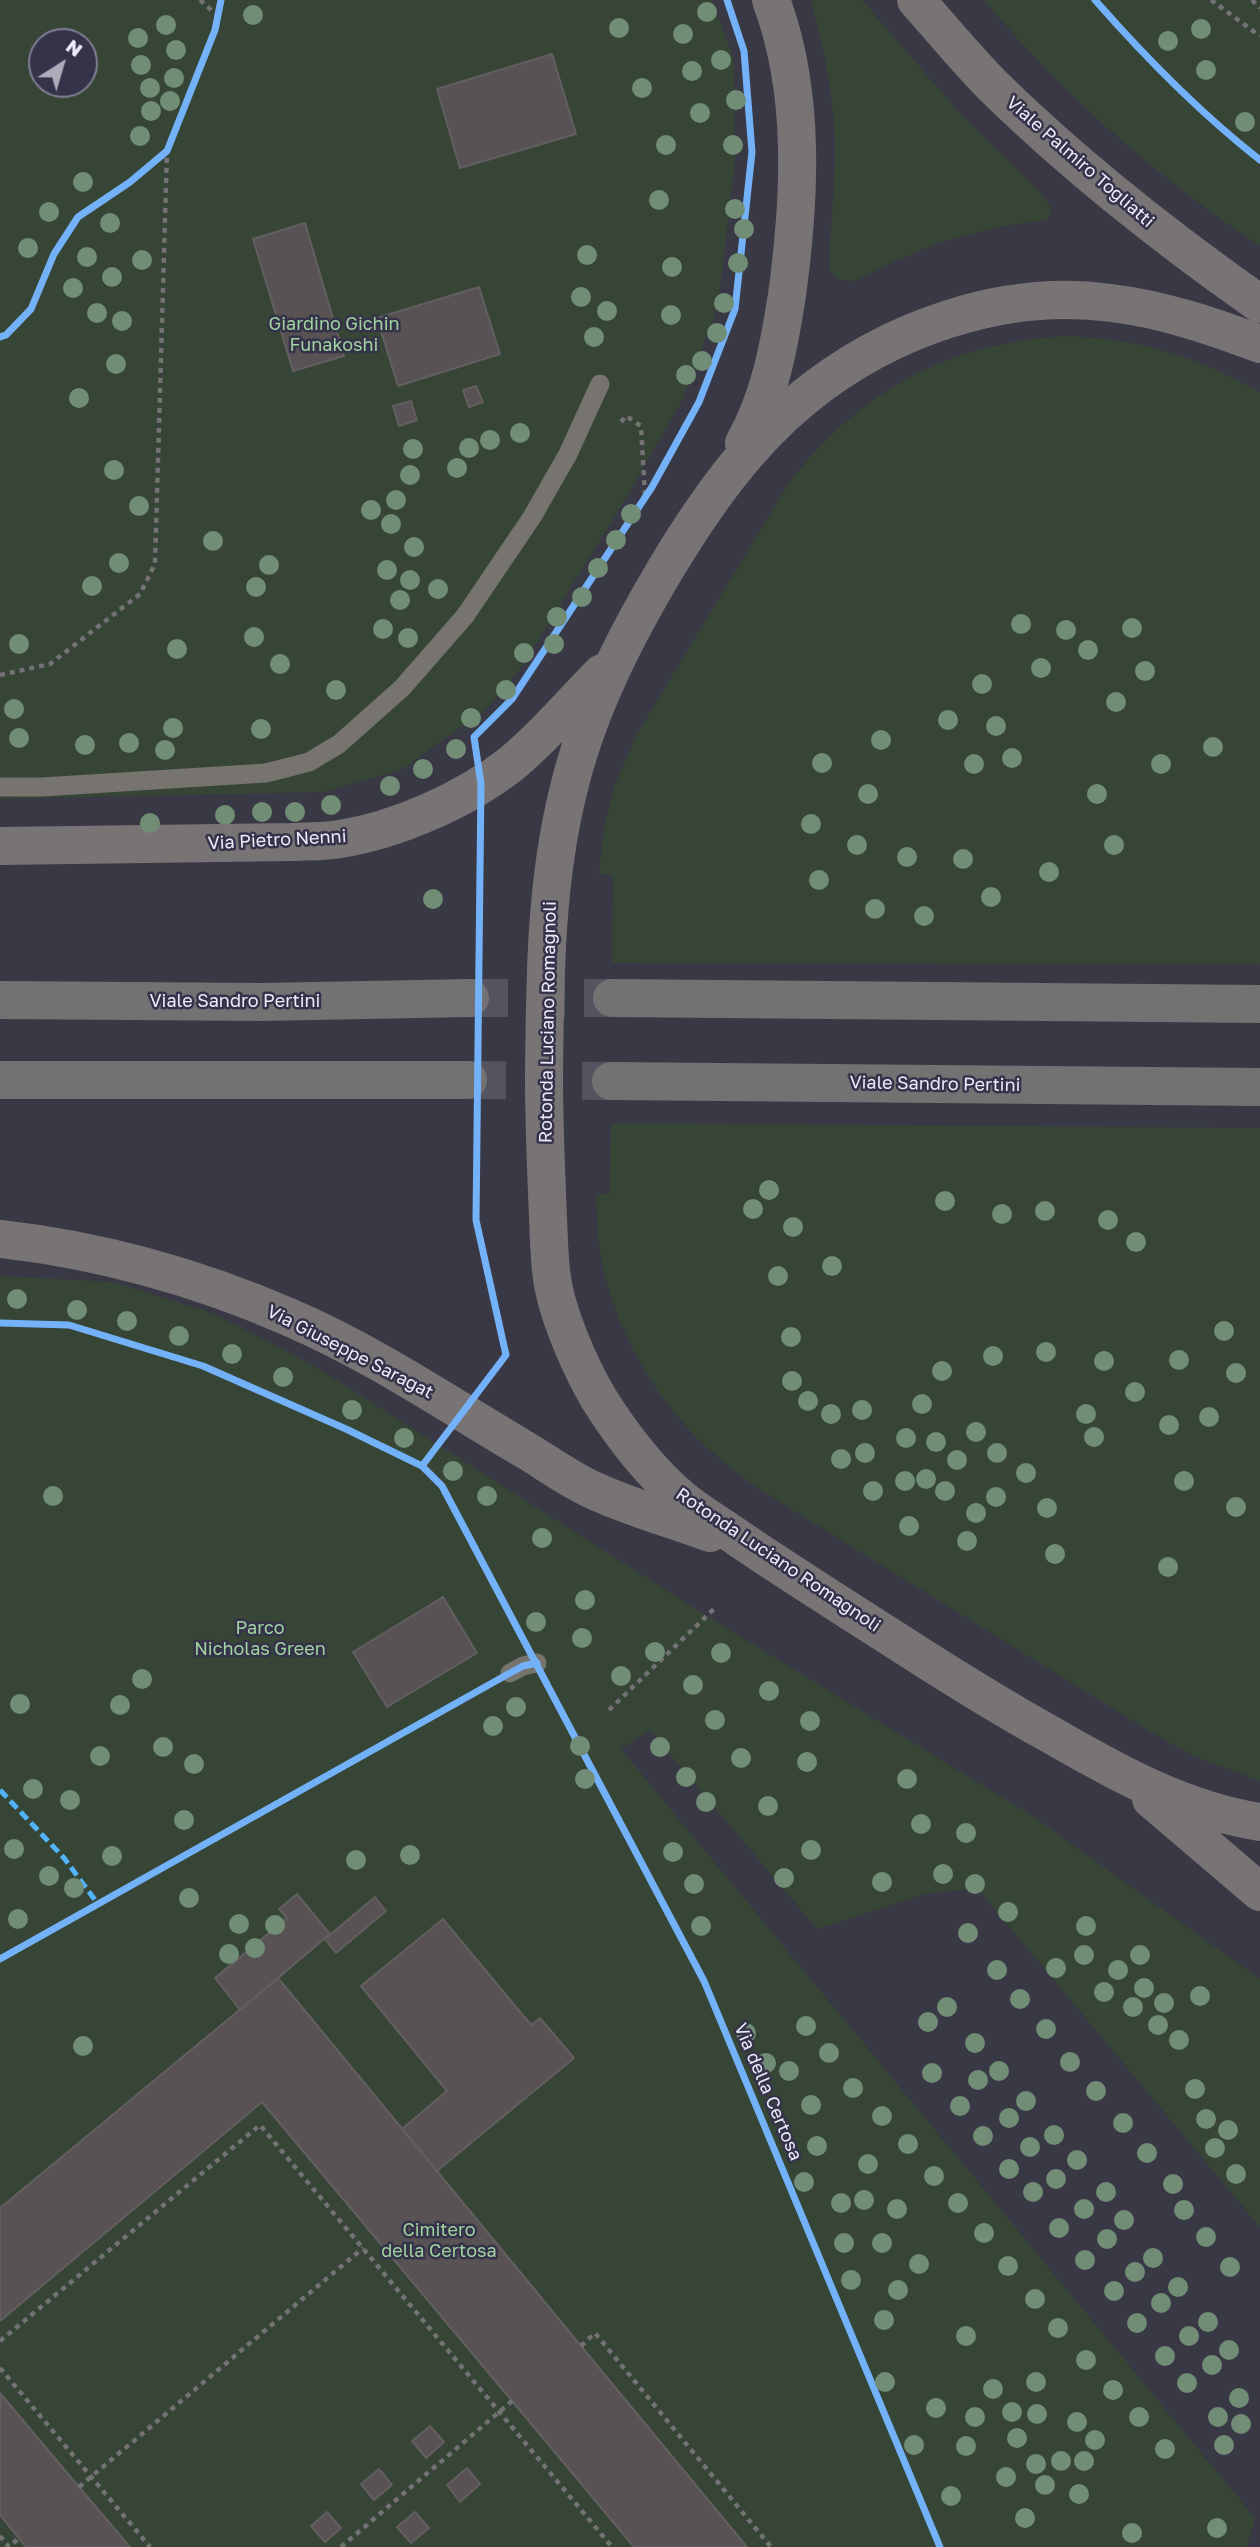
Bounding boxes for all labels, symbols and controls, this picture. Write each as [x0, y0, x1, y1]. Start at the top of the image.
north arrow [28, 28, 98, 98]
text: N [62, 34, 87, 61]
street label: Viale Palmiro Togliatti [1002, 92, 1158, 232]
park label: Giardino Gichin Funakoshi [268, 313, 400, 356]
street label: Via Pietro Nenni [207, 826, 347, 854]
street label: Rotonda Luciano Romagnoli [535, 901, 561, 1143]
street label: Viale Sandro Pertini [150, 990, 320, 1012]
street label: Viale Sandro Pertini [849, 1072, 1021, 1096]
street label: Via Giuseppe Saragat [263, 1301, 437, 1403]
street label: Rotonda Luciano Romagnoli [672, 1483, 884, 1637]
park label: Parco Nicholas Green [194, 1617, 326, 1660]
street label: Via della Certosa [729, 2020, 807, 2164]
park label: Cimitero della Certosa [381, 2219, 497, 2262]

